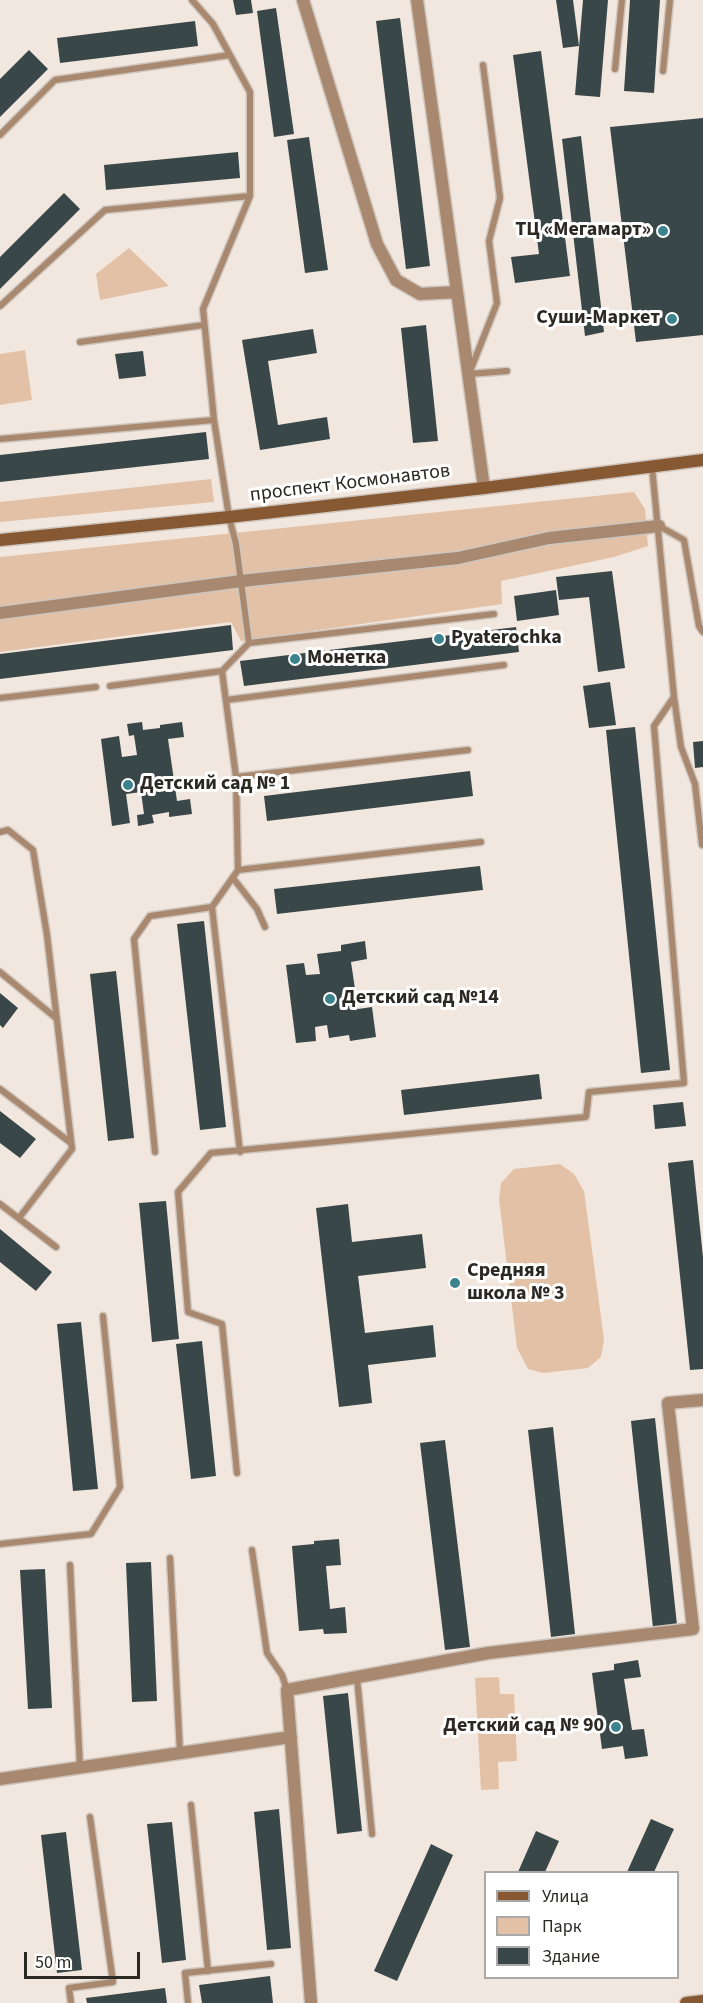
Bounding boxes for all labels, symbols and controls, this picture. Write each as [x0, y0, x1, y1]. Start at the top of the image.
place label: ТЦ «Мегамарт» [515, 219, 651, 243]
marker: ТЦ «Мегамарт» [656, 224, 670, 238]
place label: Суши-Маркет [536, 307, 660, 331]
marker: Суши-Маркет [665, 312, 679, 326]
street label: проспект Космонавтов [248, 460, 452, 508]
place label: Pyaterochka [451, 627, 562, 651]
marker: Pyaterochka [432, 632, 446, 646]
place label: Монетка [307, 647, 386, 671]
marker: Монетка [288, 652, 302, 666]
place label: Детский сад № 1 [140, 773, 290, 797]
marker: Детский сад № 1 [121, 778, 135, 792]
place label: Детский сад №14 [342, 987, 499, 1011]
marker: Детский сад №14 [323, 992, 337, 1006]
place label: Средняя школа № 3 [467, 1260, 564, 1307]
marker: Средняя школа № 3 [448, 1276, 462, 1290]
place label: Детский сад № 90 [443, 1715, 604, 1739]
marker: Детский сад № 90 [609, 1720, 623, 1734]
legend [484, 1871, 679, 1979]
text: Улица [542, 1884, 589, 1909]
text: Парк [542, 1914, 582, 1939]
scale bar [27, 1940, 142, 1978]
text: Здание [542, 1944, 600, 1969]
text: 50 m [35, 1950, 71, 1975]

